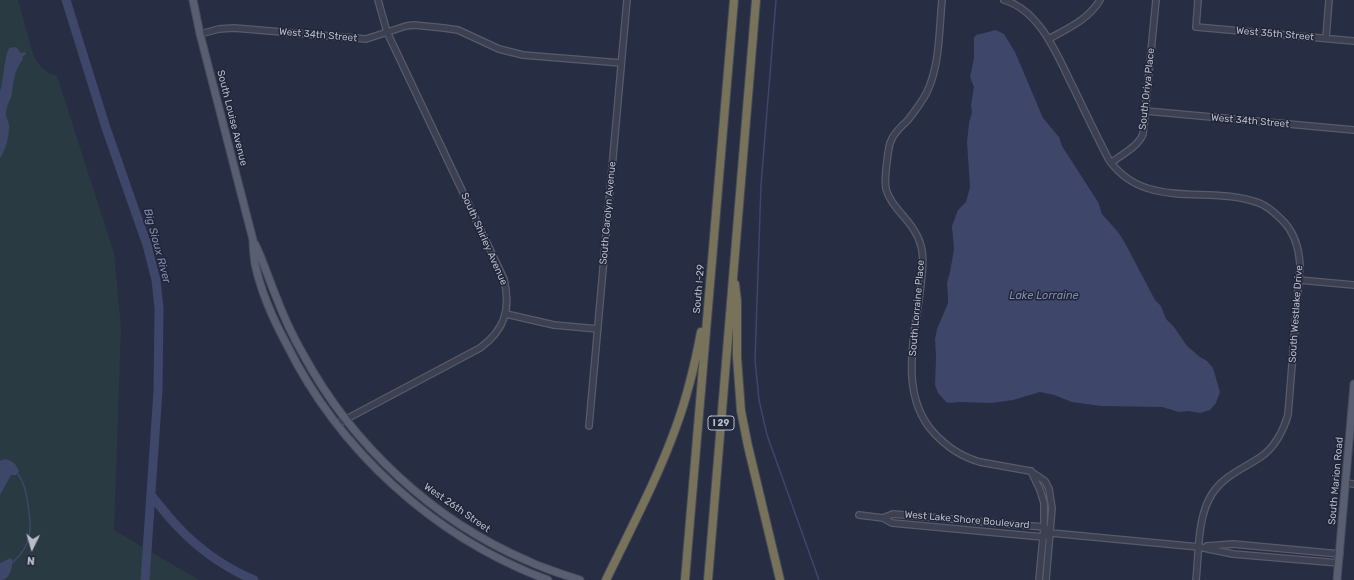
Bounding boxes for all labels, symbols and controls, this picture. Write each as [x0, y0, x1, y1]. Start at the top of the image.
street label: West 35th Street [1236, 25, 1314, 43]
street label: West 34th Street [278, 26, 358, 44]
street label: South Oriya Place [1137, 47, 1157, 131]
street label: South Louise Avenue [214, 69, 250, 167]
street label: West 34th Street [1210, 112, 1290, 130]
street label: South Carolyn Avenue [598, 161, 618, 265]
street label: South Shirley Avenue [458, 191, 510, 287]
water label: Big Sioux River [141, 207, 173, 285]
street label: South Lorraine Place [907, 259, 927, 357]
street label: South I-29 [691, 264, 707, 314]
street label: South Westlake Drive [1287, 265, 1305, 363]
water label: Lake Lorraine [1009, 289, 1079, 303]
road number: I 29 [708, 416, 734, 430]
street label: South Marion Road [1326, 437, 1346, 525]
street label: West 26th Street [422, 481, 492, 535]
street label: West Lake Shore Boulevard [904, 509, 1030, 531]
north arrow [12, 528, 52, 568]
text: N [26, 554, 35, 567]

